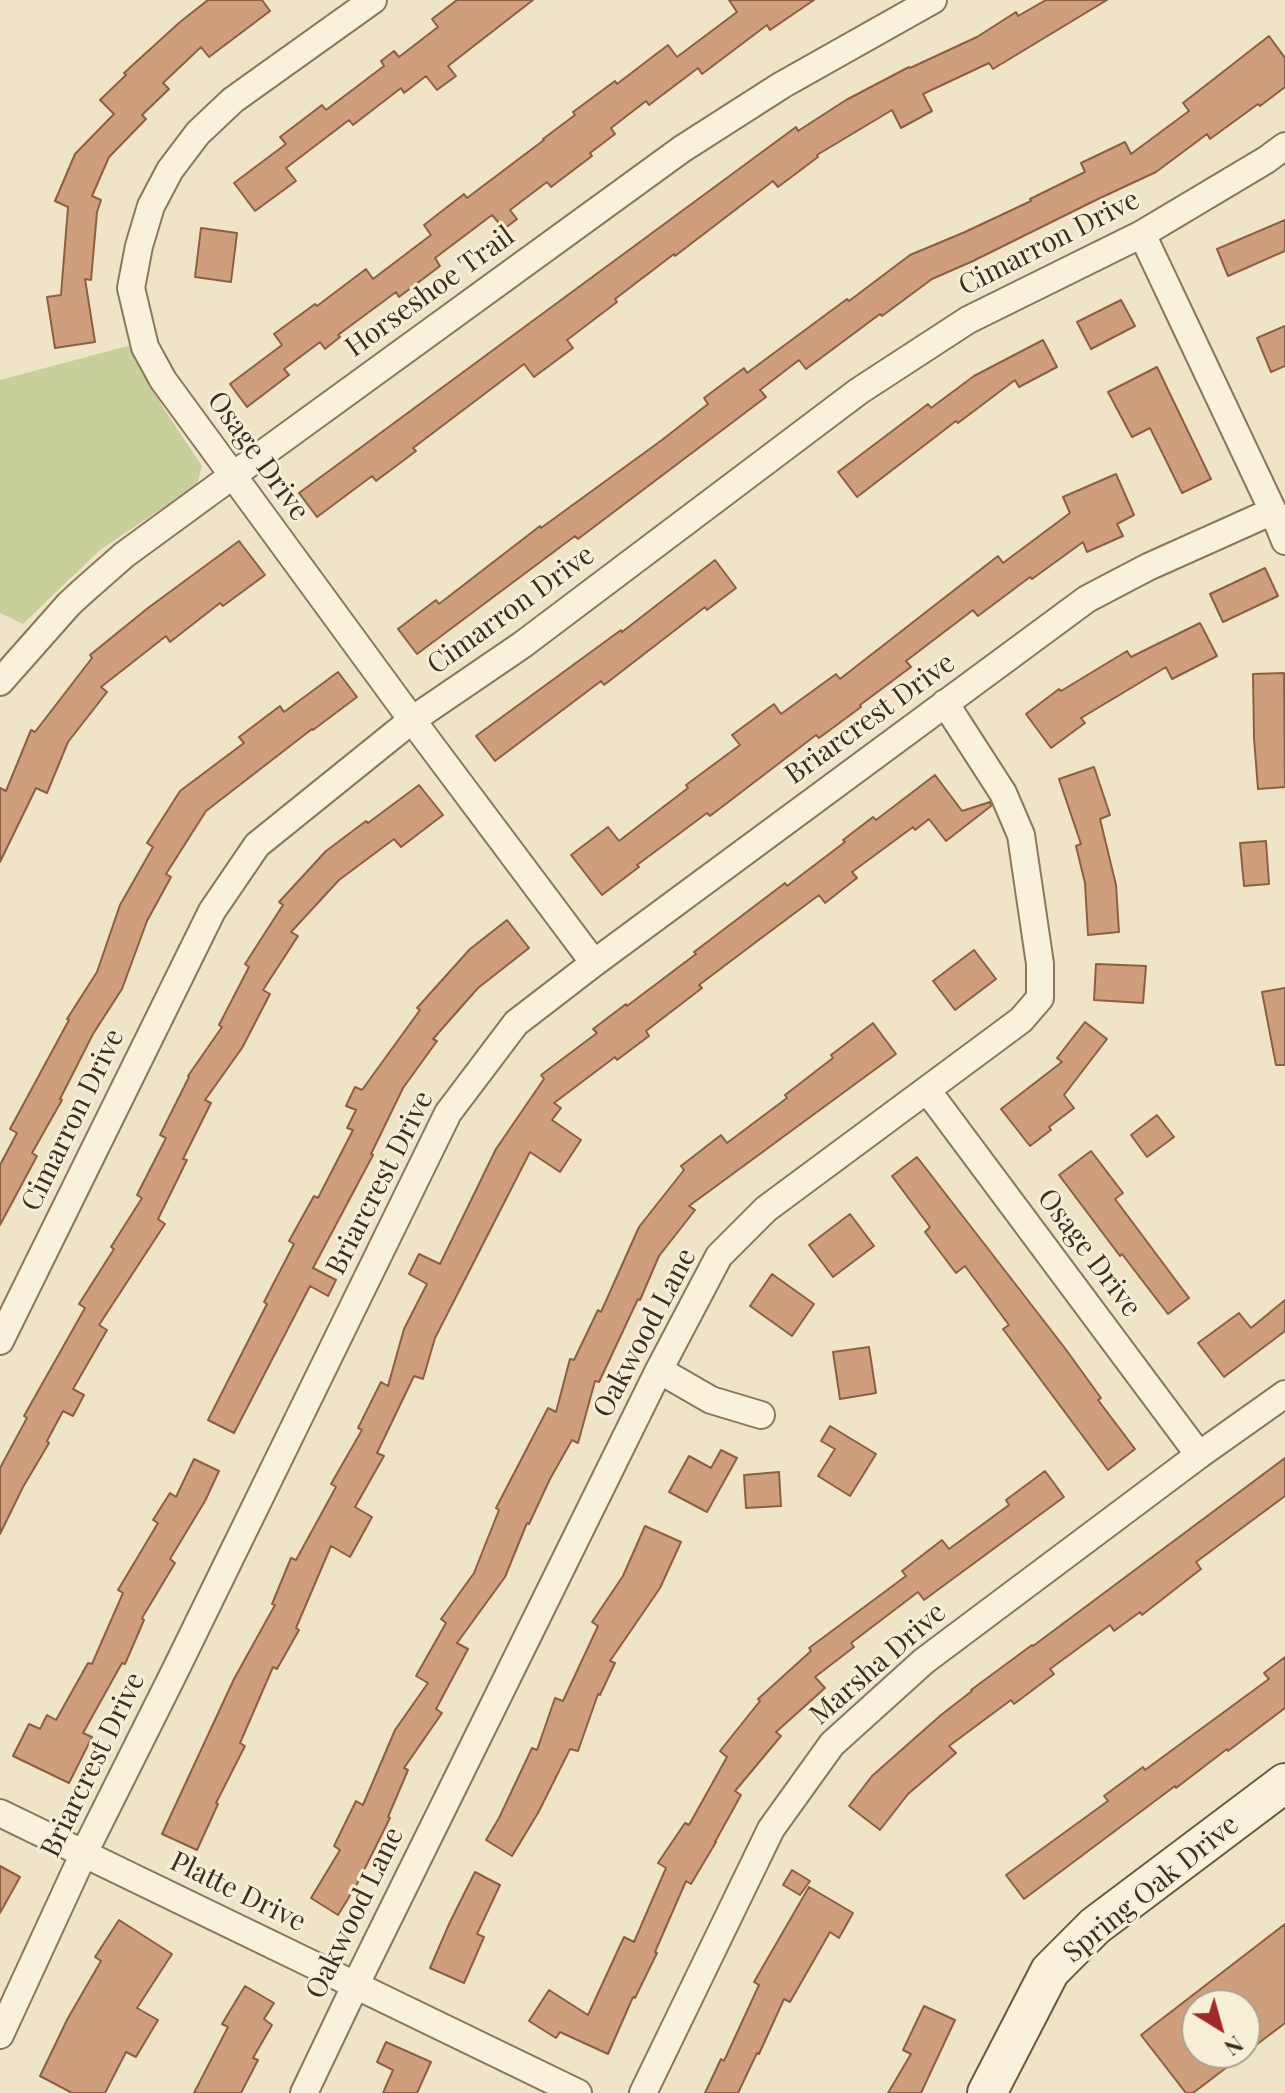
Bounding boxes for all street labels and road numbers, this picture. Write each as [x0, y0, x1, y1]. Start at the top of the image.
street label: Cimarron Drive [953, 183, 1145, 303]
street label: Horseshoe Trail [339, 219, 521, 365]
street label: Osage Drive [200, 385, 316, 527]
street label: Cimarron Drive [421, 538, 601, 682]
street label: Briarcrest Drive [779, 646, 961, 792]
street label: Cimarron Drive [14, 1024, 132, 1216]
street label: Briarcrest Drive [319, 1086, 441, 1280]
street label: Osage Drive [1030, 1182, 1148, 1324]
street label: Oakwood Lane [586, 1243, 704, 1423]
street label: Marsha Drive [803, 1596, 953, 1732]
street label: Briarcrest Drive [34, 1667, 152, 1863]
street label: Spring Oak Drive [1057, 1808, 1245, 1970]
street label: Oakwood Lane [299, 1822, 411, 2004]
street label: Platte Drive [165, 1845, 311, 1939]

